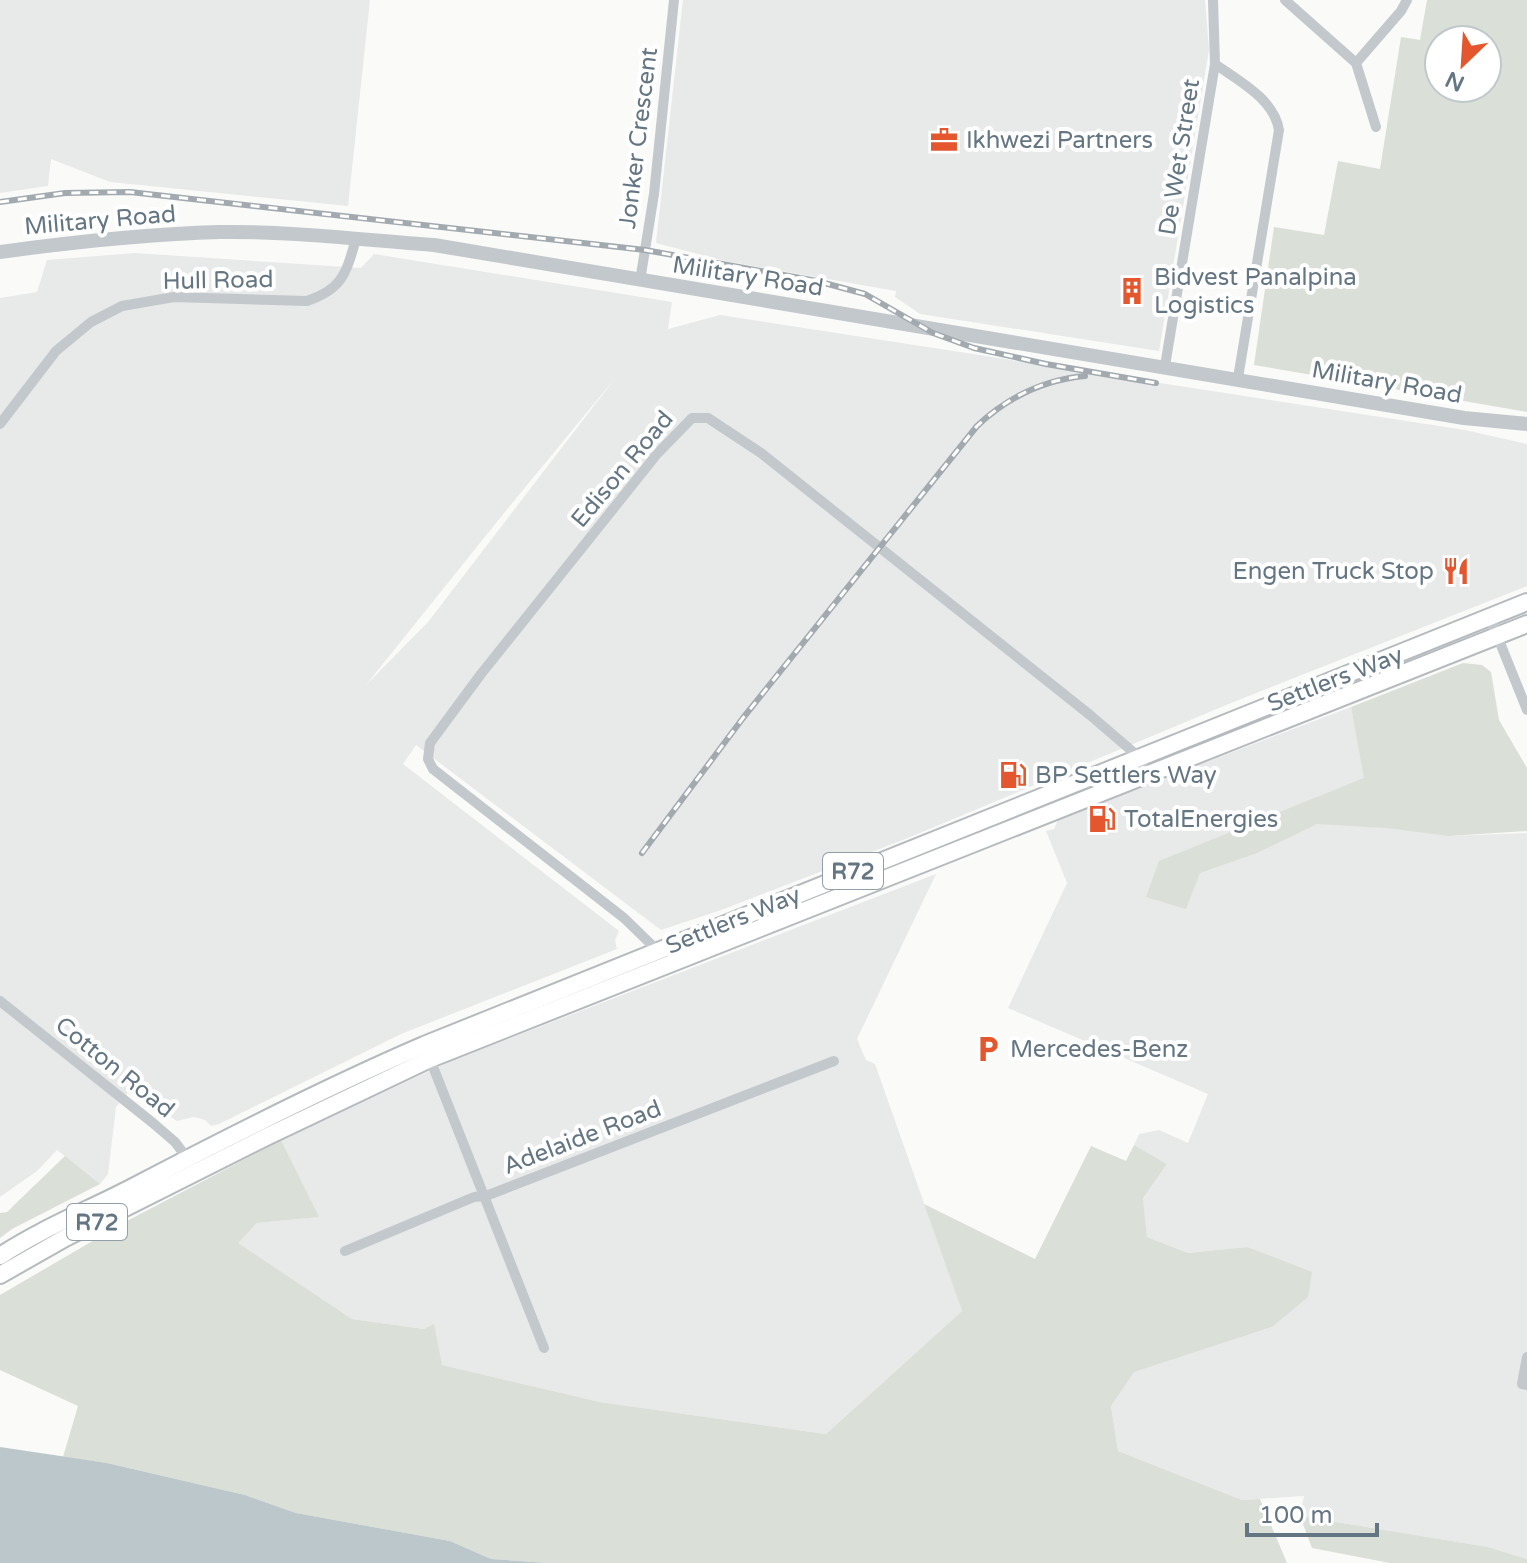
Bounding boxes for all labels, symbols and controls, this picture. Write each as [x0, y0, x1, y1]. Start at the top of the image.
north arrow [1423, 24, 1503, 104]
street label: Jonker Crescent [613, 46, 664, 230]
text: N [1441, 66, 1468, 97]
street label: De Wet Street [1153, 77, 1206, 237]
office icon: Ikhwezi Partners [929, 125, 959, 155]
place label: Ikhwezi Partners [966, 126, 1153, 155]
street label: Military Road [23, 199, 177, 242]
street label: Military Road [671, 250, 825, 303]
place label: Bidvest Panalpina Logistics [1154, 263, 1357, 320]
street label: Hull Road [162, 265, 274, 296]
building icon: Bidvest Panalpina Logistics [1117, 276, 1147, 306]
street label: Military Road [1309, 355, 1464, 410]
street label: Edison Road [565, 405, 680, 534]
restaurant icon: Engen Truck Stop [1441, 556, 1471, 586]
place label: Engen Truck Stop [1233, 557, 1434, 586]
street label: Settlers Way [1263, 640, 1407, 719]
fuel station icon: BP Settlers Way [998, 760, 1028, 790]
place label: BP Settlers Way [1035, 761, 1217, 790]
fuel station icon: TotalEnergies [1087, 804, 1117, 834]
place label: TotalEnergies [1124, 805, 1278, 834]
road number: R72 [823, 853, 883, 889]
street label: Settlers Way [662, 880, 805, 961]
street label: Cotton Road [49, 1011, 180, 1124]
parking icon: Mercedes-Benz [973, 1034, 1003, 1064]
place label: Mercedes-Benz [1010, 1035, 1188, 1064]
street label: Adelaide Road [499, 1094, 665, 1181]
road number: R72 [67, 1204, 127, 1240]
scale bar [1247, 1487, 1377, 1537]
text: 100 m [1259, 1501, 1333, 1530]

